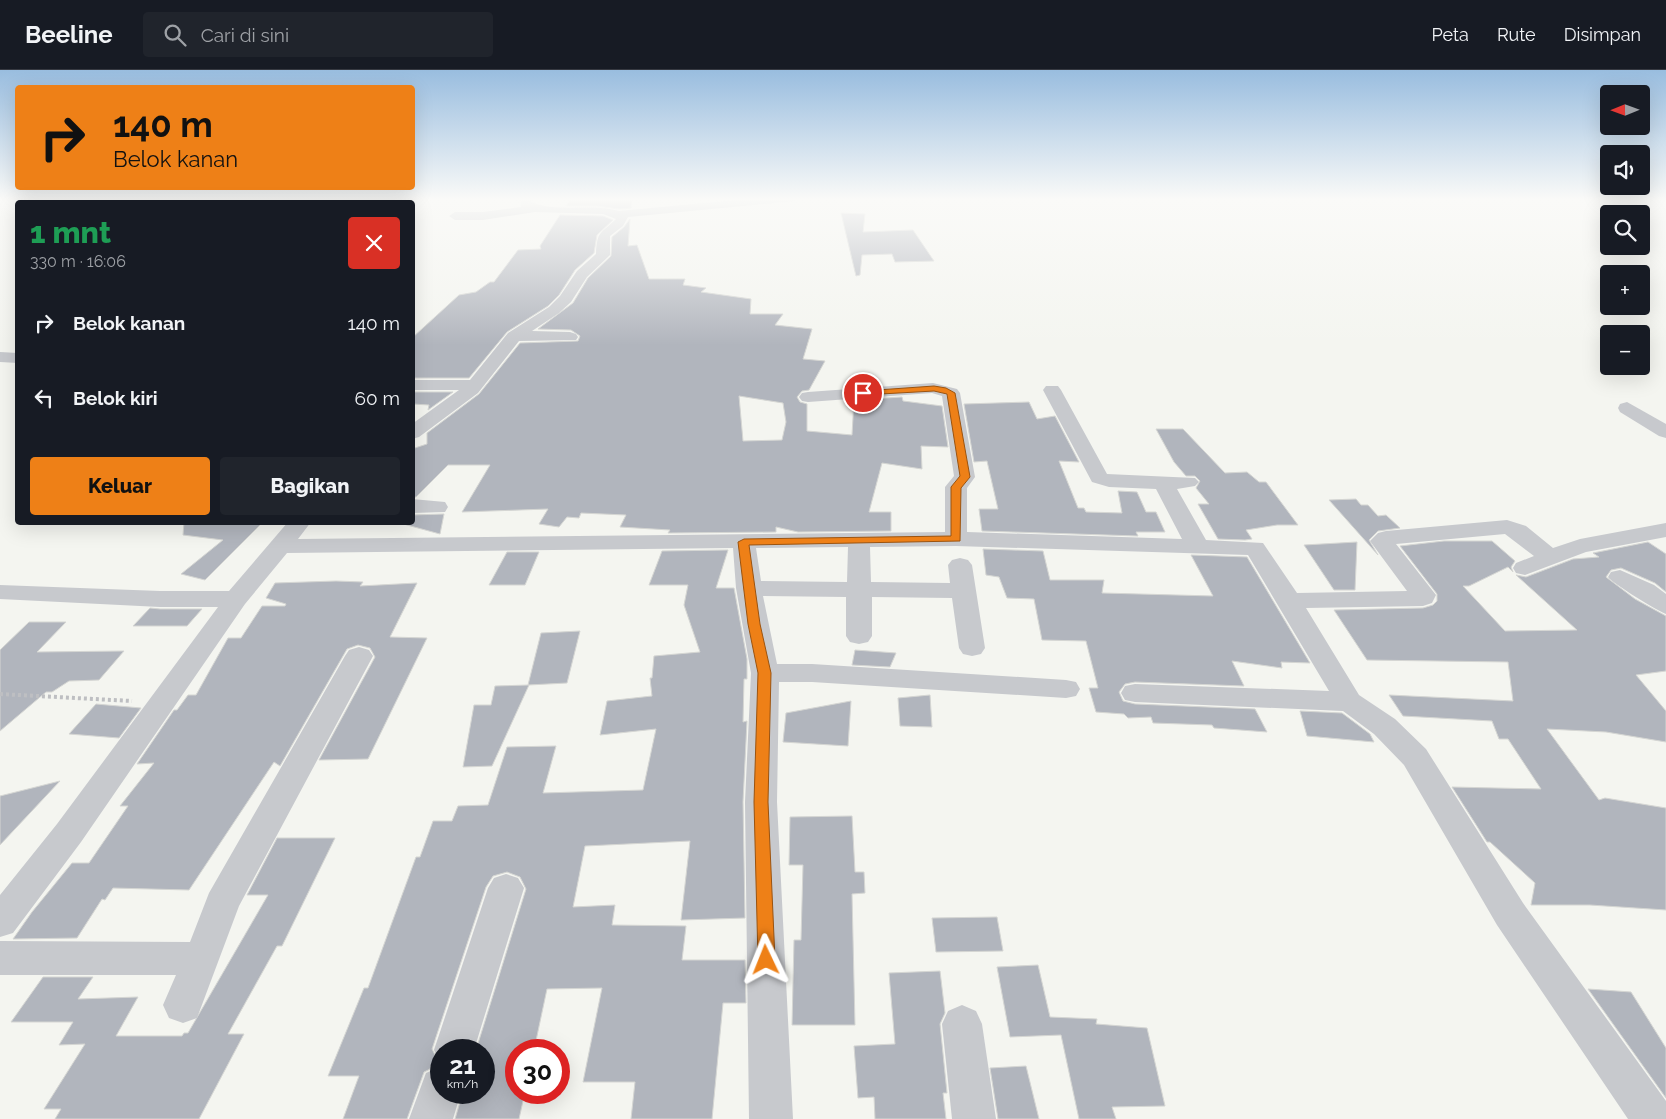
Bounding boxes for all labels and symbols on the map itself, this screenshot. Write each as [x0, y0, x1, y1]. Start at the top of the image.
north arrow [1600, 85, 1650, 135]
pin [842, 372, 884, 414]
position arrow [739, 933, 791, 985]
speed limit sign: 30 [505, 1039, 570, 1104]

